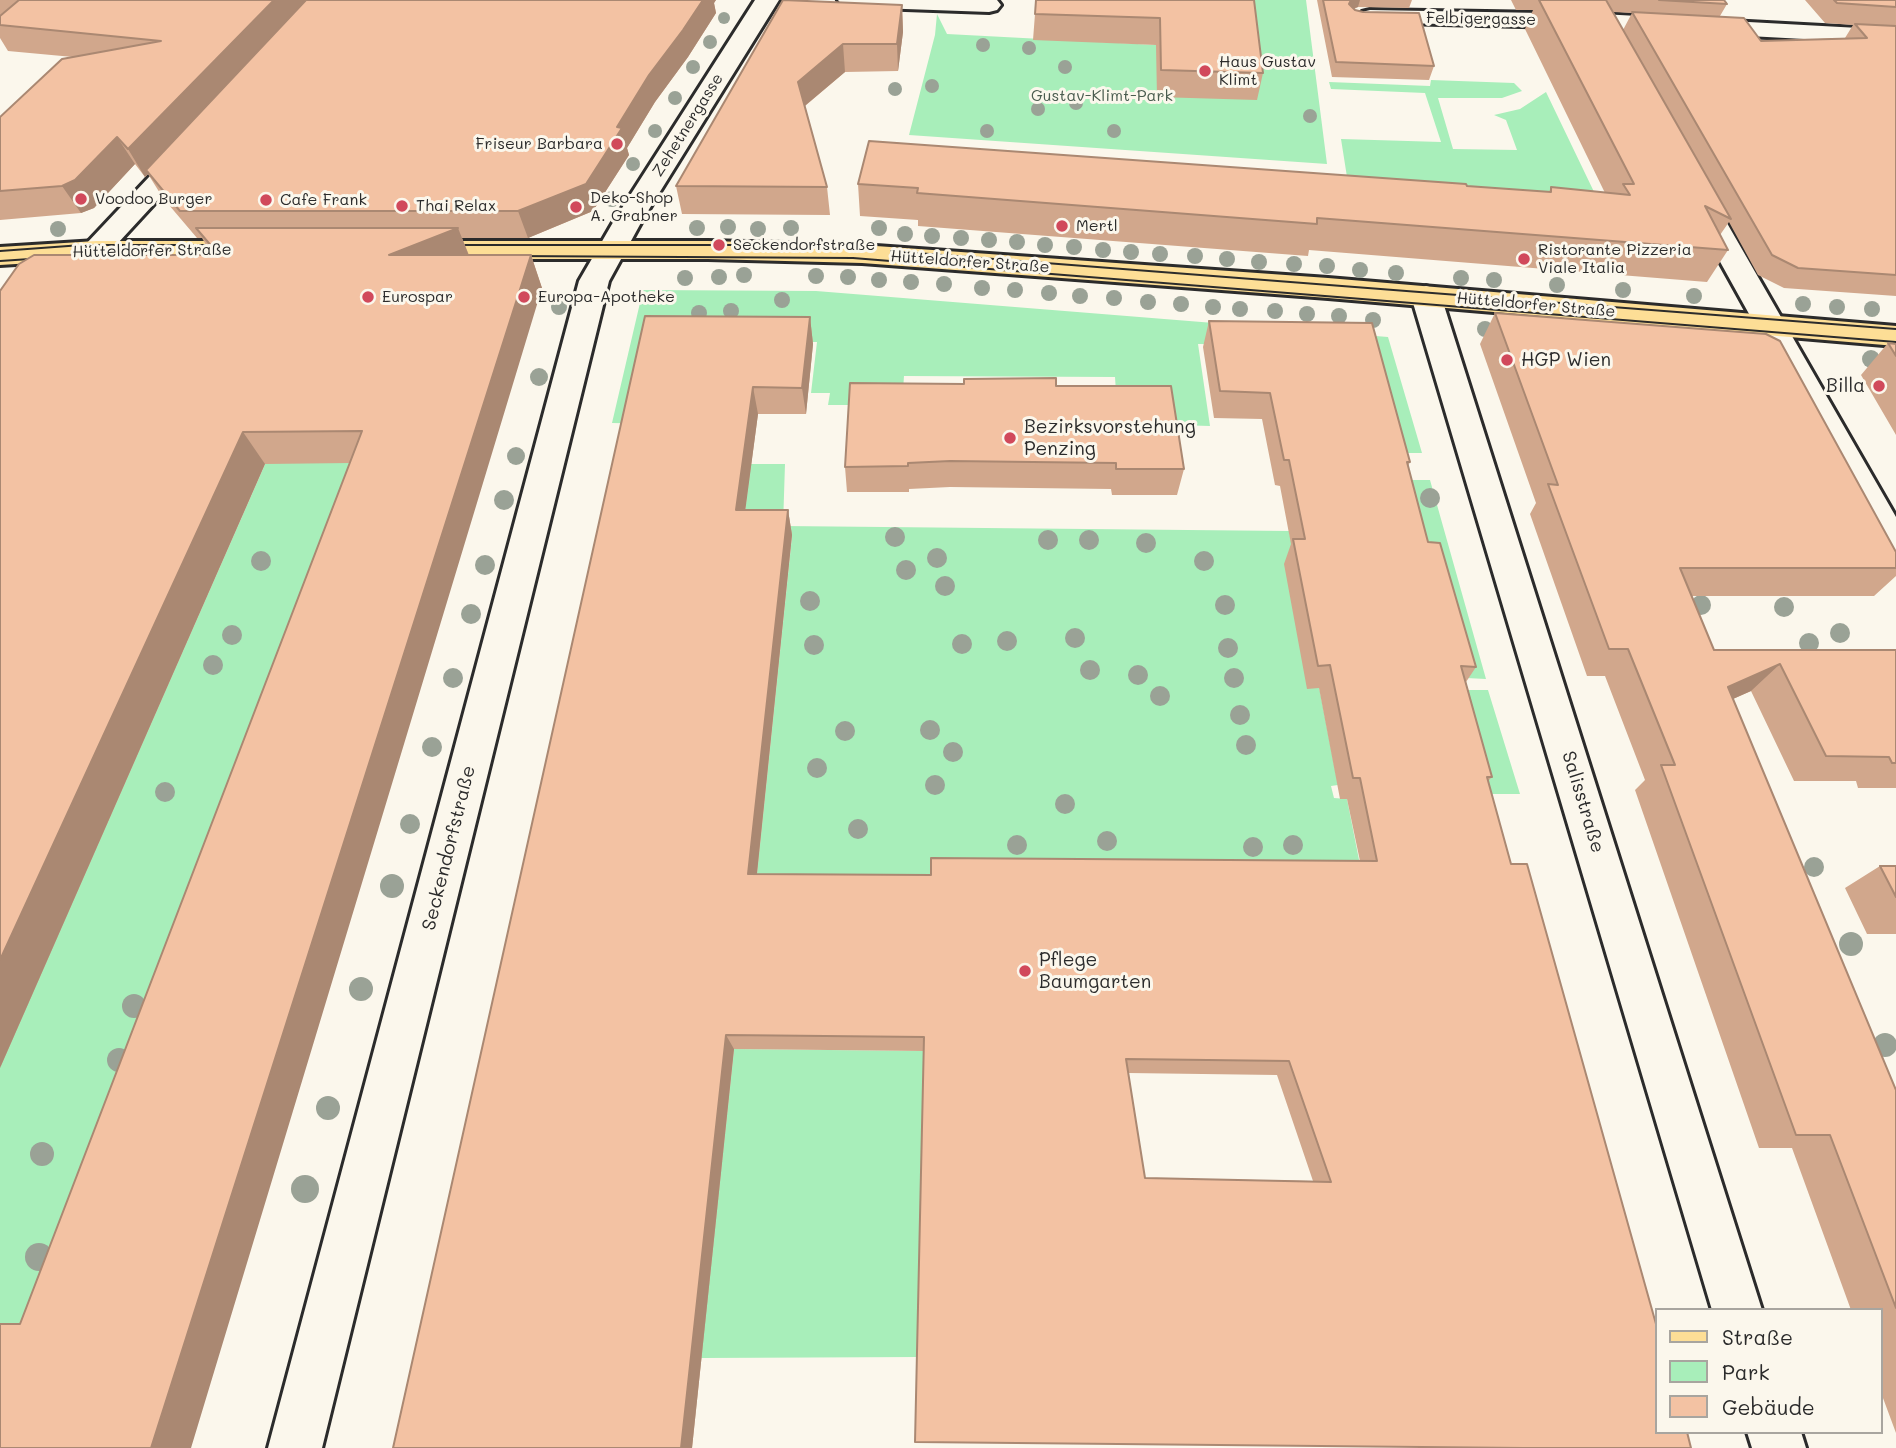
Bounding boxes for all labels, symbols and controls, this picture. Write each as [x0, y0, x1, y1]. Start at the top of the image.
street label: Felbigergasse [1426, 8, 1536, 30]
place label: Haus Gustav Klimt [1219, 52, 1316, 90]
marker: Haus Gustav Klimt [1197, 63, 1213, 79]
street label: Zehetnergasse [649, 70, 727, 180]
park label: Gustav-Klimt-Park [1031, 86, 1173, 106]
place label: Friseur Barbara [475, 134, 603, 154]
marker: Friseur Barbara [609, 136, 625, 152]
place label: Deko-Shop A. Grabner [590, 188, 678, 226]
place label: Voodoo Burger [95, 189, 212, 209]
place label: Cafe Frank [280, 190, 367, 210]
marker: Voodoo Burger [73, 191, 89, 207]
marker: Cafe Frank [258, 192, 274, 208]
place label: Thai Relax [416, 196, 496, 216]
marker: Thai Relax [394, 198, 410, 214]
marker: Deko-Shop A. Grabner [568, 199, 584, 215]
place label: Mertl [1076, 216, 1118, 236]
marker: Mertl [1054, 218, 1070, 234]
place label: Seckendorfstraße [733, 235, 875, 255]
marker: Seckendorfstraße [711, 237, 727, 253]
street label: Hütteldorfer Straße [72, 240, 232, 262]
place label: Ristorante Pizzeria Viale Italia [1538, 240, 1692, 278]
street label: Hütteldorfer Straße [890, 247, 1050, 277]
marker: Ristorante Pizzeria Viale Italia [1516, 251, 1532, 267]
place label: Eurospar [382, 287, 453, 307]
place label: Europa-Apotheke [538, 287, 675, 307]
street label: Hütteldorfer Straße [1456, 288, 1616, 322]
marker: Eurospar [360, 289, 376, 305]
marker: Europa-Apotheke [516, 289, 532, 305]
place label: HGP Wien [1521, 349, 1611, 371]
marker: HGP Wien [1499, 352, 1515, 368]
place label: Billa [1826, 375, 1865, 397]
marker: Billa [1871, 378, 1887, 394]
place label: Bezirksvorstehung Penzing [1024, 416, 1196, 460]
marker: Bezirksvorstehung Penzing [1002, 430, 1018, 446]
street label: Salisstraße [1557, 748, 1609, 856]
street label: Seckendorfstraße [417, 763, 481, 933]
place label: Pflege Baumgarten [1039, 949, 1151, 993]
marker: Pflege Baumgarten [1017, 963, 1033, 979]
legend [1654, 1308, 1882, 1434]
text: Straße [1722, 1323, 1793, 1350]
text: Park [1722, 1358, 1770, 1385]
text: Gebäude [1722, 1393, 1815, 1420]

